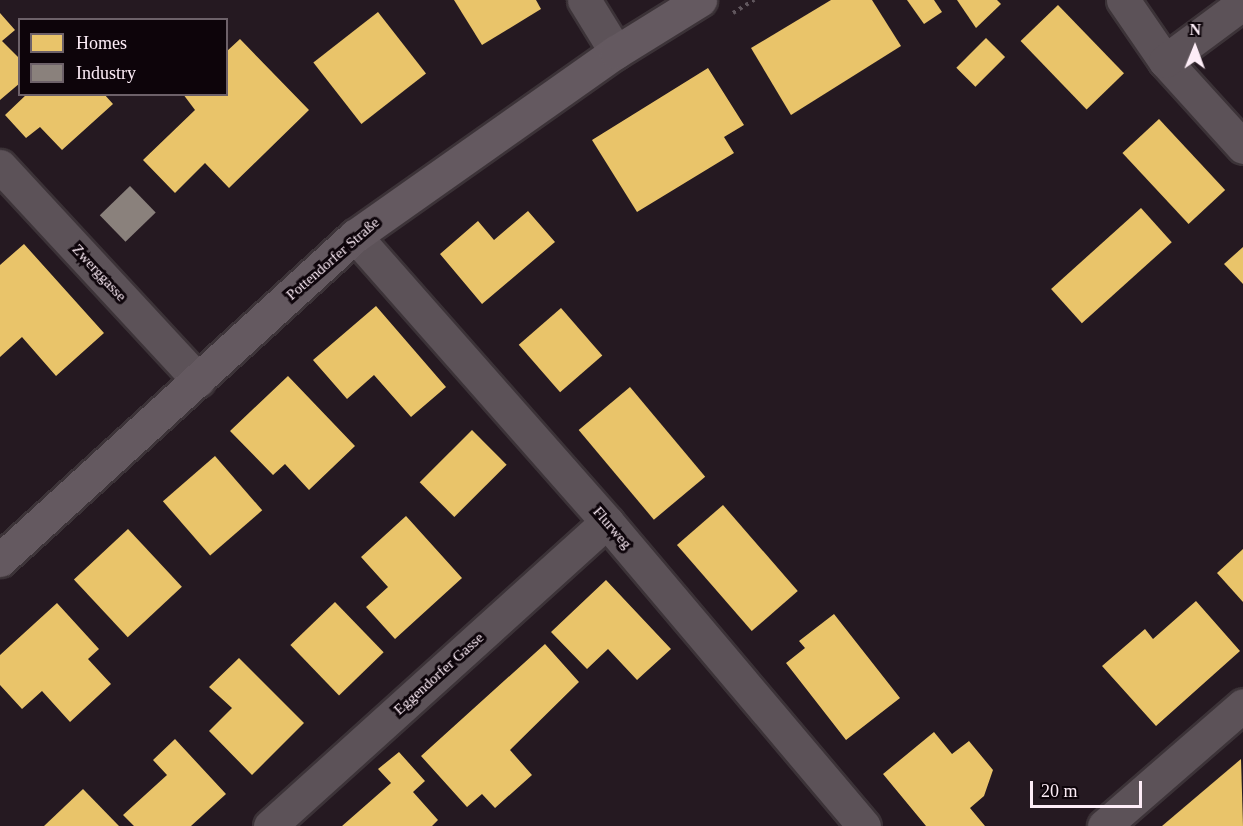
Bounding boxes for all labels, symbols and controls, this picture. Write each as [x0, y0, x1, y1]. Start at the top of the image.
legend [18, 18, 228, 96]
north arrow [1165, 18, 1225, 78]
text: N [1189, 21, 1201, 38]
text: Homes [76, 33, 127, 53]
text: Industry [76, 63, 136, 83]
street label: Pottendorfer Straße [283, 214, 383, 304]
street label: Zwerggasse [68, 241, 130, 305]
street label: Flurweg [589, 503, 635, 553]
street label: Eggendorfer Gasse [390, 629, 488, 719]
scale bar [1033, 769, 1146, 807]
text: 20 m [1041, 781, 1078, 801]

